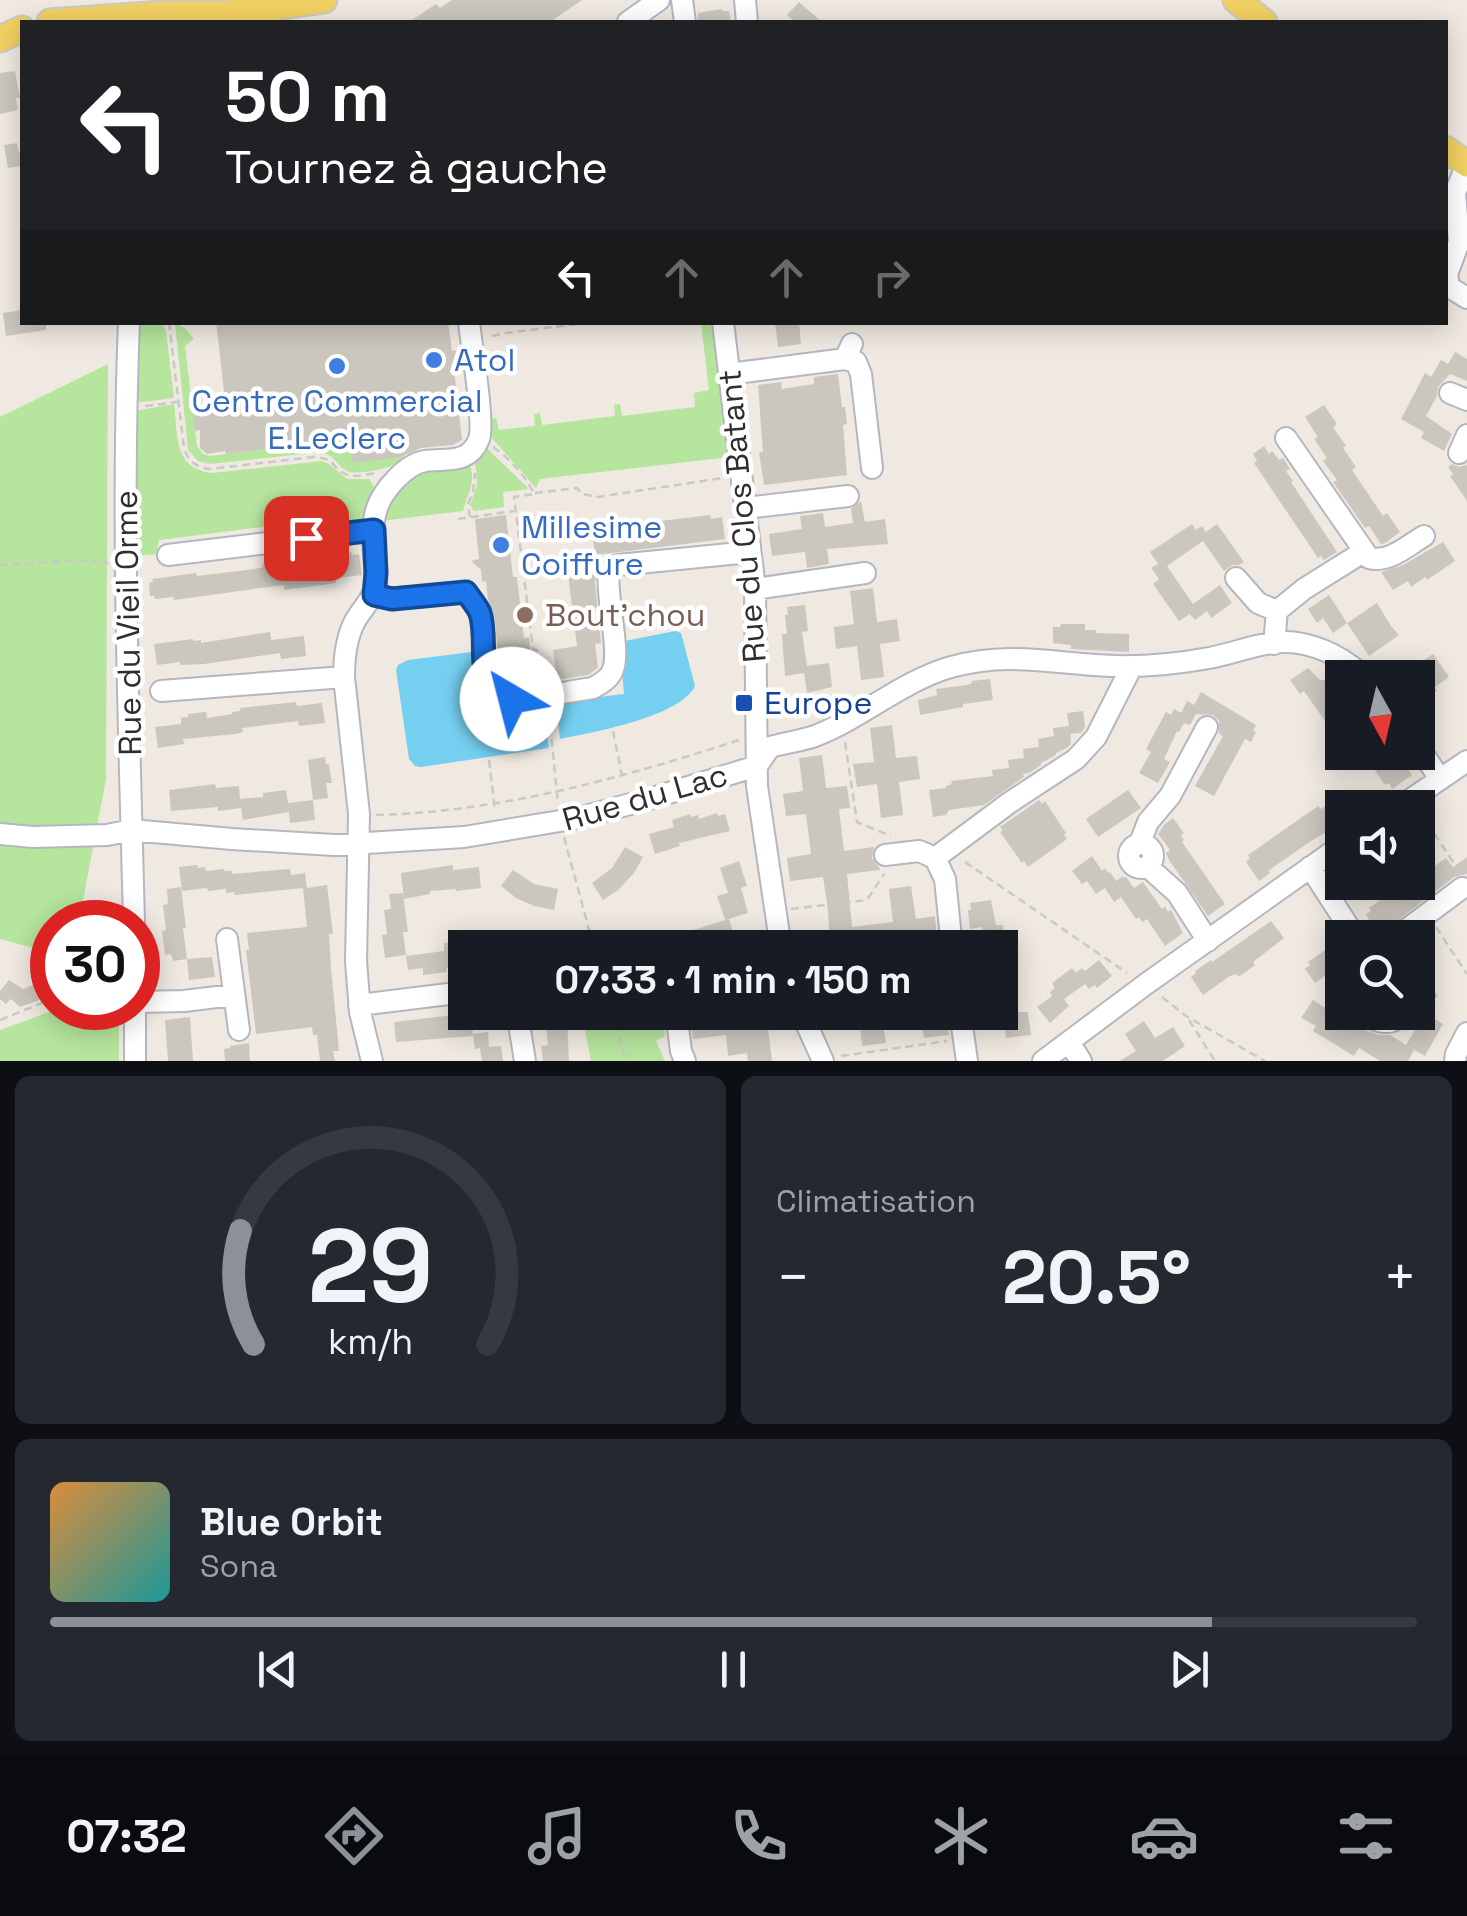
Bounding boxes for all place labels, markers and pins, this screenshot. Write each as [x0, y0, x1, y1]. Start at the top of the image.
place label: Atol [454, 340, 515, 380]
marker: Atol [423, 349, 445, 371]
marker: Centre Commercial E.Leclerc [326, 355, 348, 377]
place label: Centre Commercial E.Leclerc [191, 381, 483, 458]
pin [264, 496, 349, 581]
place label: Millesime Coiffure [521, 507, 662, 584]
marker: Millesime Coiffure [490, 534, 512, 556]
place label: Bout'chou [545, 595, 705, 635]
marker: Bout'chou [514, 604, 536, 626]
place label: Europe [764, 683, 872, 723]
marker: Europe [733, 692, 755, 714]

